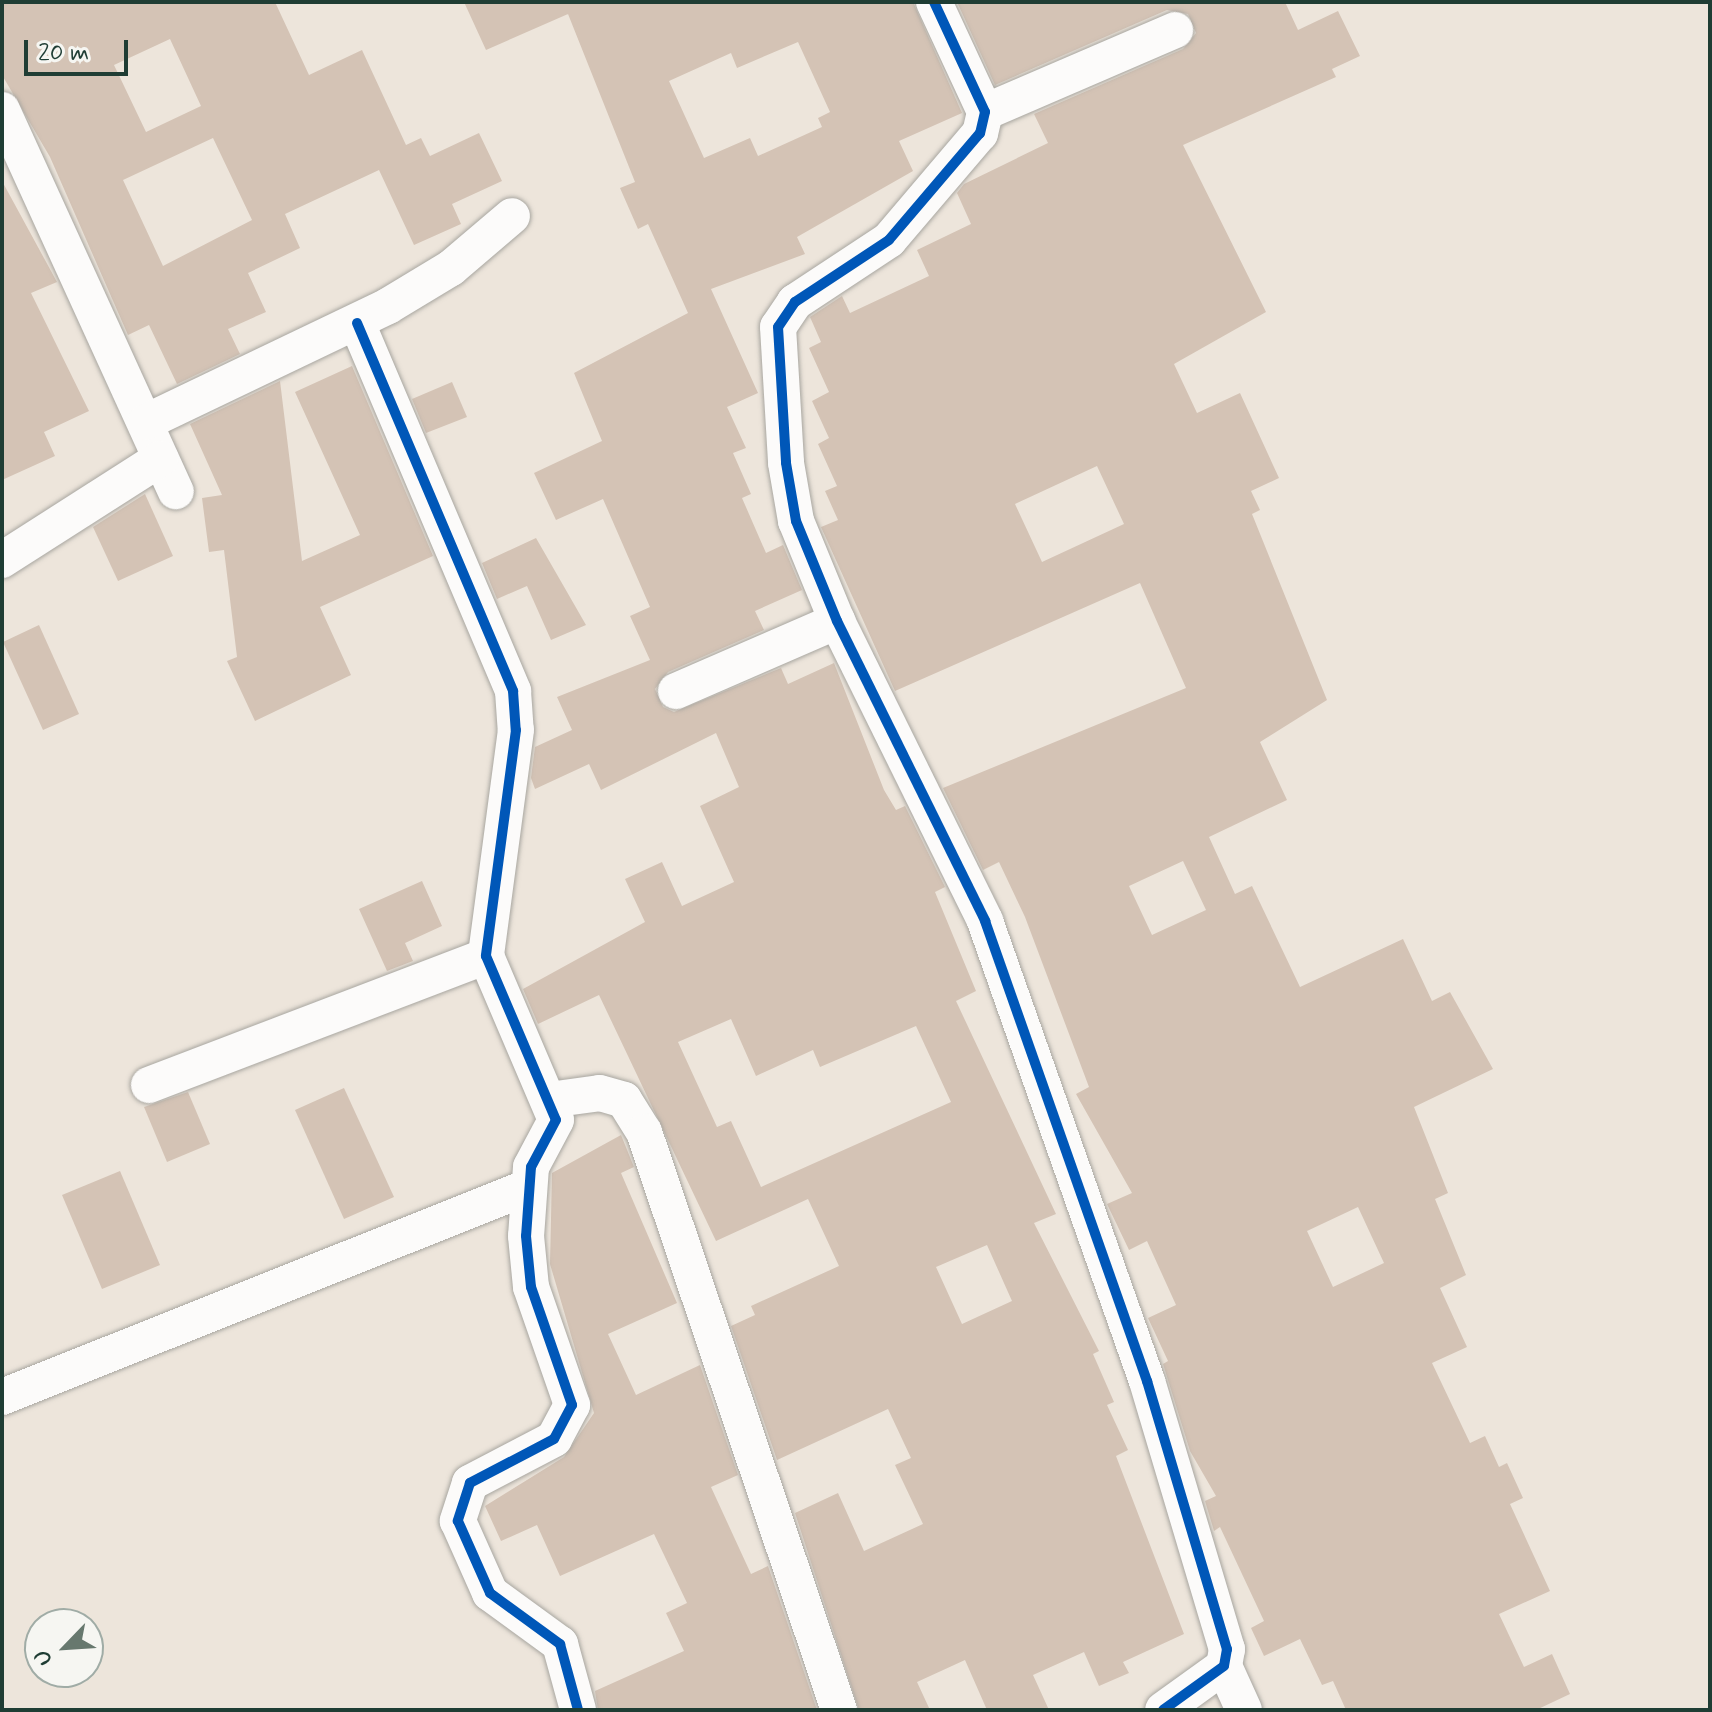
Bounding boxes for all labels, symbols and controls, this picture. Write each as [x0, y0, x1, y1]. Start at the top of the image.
scale bar [28, 24, 132, 74]
text: 20 m [38, 38, 89, 69]
north arrow [24, 1608, 104, 1688]
text: U [28, 1645, 60, 1670]

